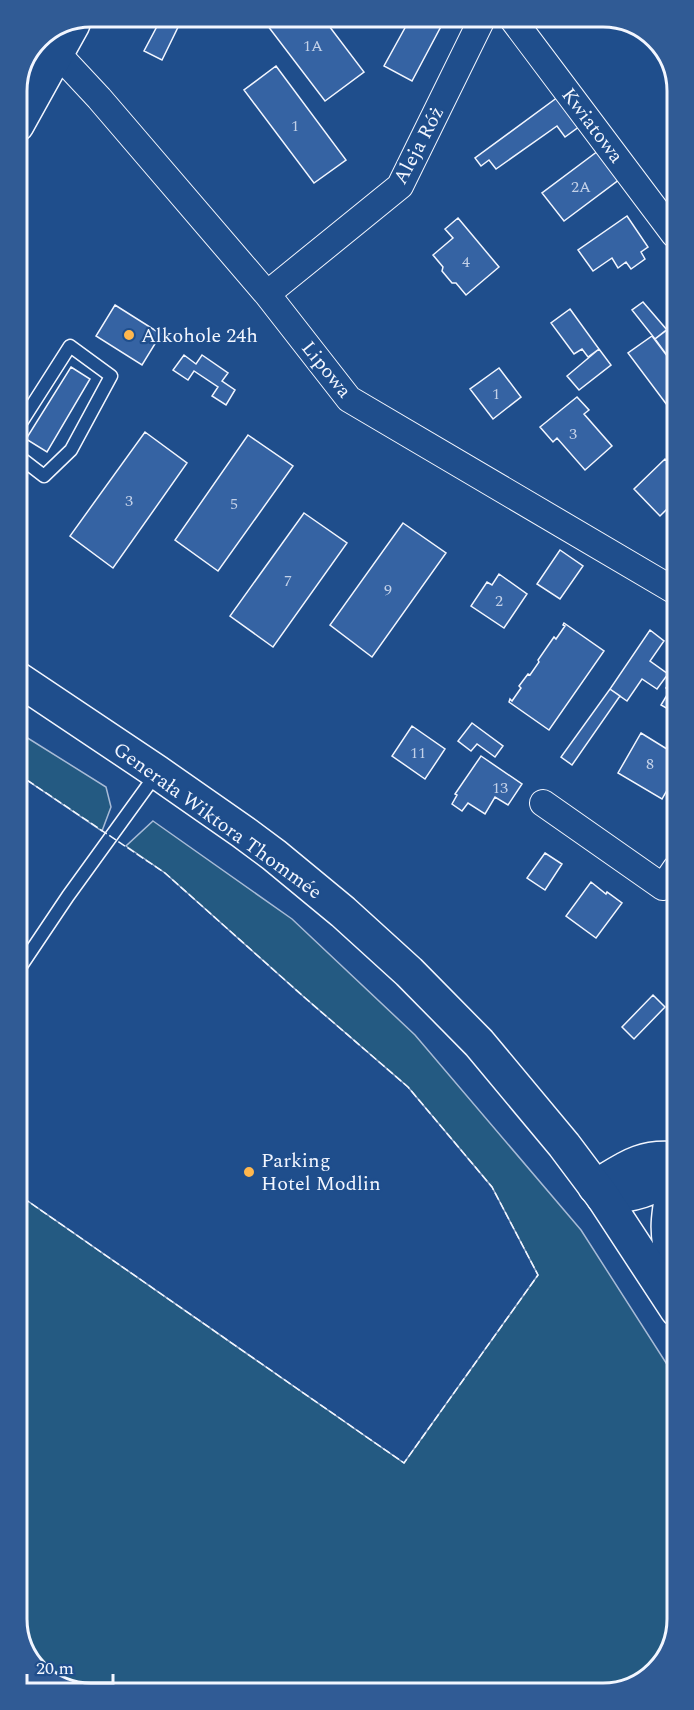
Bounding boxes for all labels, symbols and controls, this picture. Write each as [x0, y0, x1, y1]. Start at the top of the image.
house number: 1A [303, 34, 323, 58]
street label: Kwiatowa [554, 82, 631, 170]
street label: Aleja Róż [386, 101, 452, 190]
house number: 1 [291, 114, 299, 138]
house number: 2A [571, 175, 591, 199]
house number: 4 [462, 250, 470, 274]
place label: Alkohole 24h [141, 321, 258, 351]
marker: Alkohole 24h [122, 328, 136, 342]
street label: Lipowa [294, 335, 359, 405]
house number: 1 [492, 382, 500, 406]
house number: 3 [569, 422, 577, 446]
house number: 3 [125, 489, 133, 513]
house number: 5 [230, 492, 238, 516]
house number: 7 [284, 569, 292, 593]
house number: 9 [384, 578, 392, 602]
house number: 2 [495, 589, 503, 613]
street label: Generała Wiktora Thommée [107, 735, 328, 907]
house number: 11 [410, 741, 426, 765]
house number: 8 [646, 752, 654, 776]
house number: 13 [492, 776, 508, 800]
place label: Parking Hotel Modlin [261, 1146, 381, 1199]
marker: Parking Hotel Modlin [242, 1165, 256, 1179]
scale bar [27, 1647, 112, 1685]
text: 20 m [36, 1655, 74, 1682]

